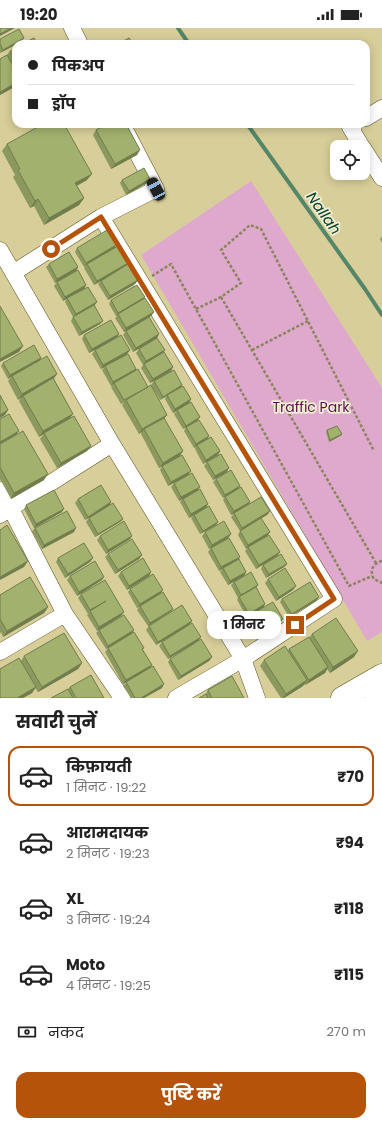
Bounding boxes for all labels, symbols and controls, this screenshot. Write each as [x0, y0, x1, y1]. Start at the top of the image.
text: 19:20 [20, 4, 57, 25]
text: पिकअप [52, 55, 104, 76]
text: ड्रॉप [52, 93, 75, 114]
map controls [330, 140, 370, 180]
button: locate [330, 140, 370, 180]
car [145, 176, 167, 202]
water label: Nallah [302, 187, 346, 239]
route start [42, 240, 60, 258]
park label: Traffic Park [272, 397, 350, 417]
callout: 1 मिनट [207, 611, 281, 639]
text: 1 मिनट [223, 615, 265, 634]
route end [286, 616, 304, 634]
text: सवारी चुनें [16, 709, 96, 734]
text: किफ़ायती [66, 756, 132, 777]
icon: car [18, 758, 54, 794]
text: ₹70 [337, 766, 364, 787]
text: 1 मिनट · 19:22 [66, 778, 146, 797]
text: आरामदायक [66, 822, 149, 843]
icon: car [18, 824, 54, 860]
text: ₹94 [336, 832, 364, 853]
text: 2 मिनट · 19:23 [66, 844, 150, 863]
text: XL [66, 888, 84, 909]
icon: car [18, 890, 54, 926]
text: ₹118 [334, 898, 364, 919]
text: 3 मिनट · 19:24 [66, 910, 150, 929]
text: Moto [66, 954, 105, 975]
icon: car [18, 956, 54, 992]
text: ₹115 [334, 964, 364, 985]
text: 4 मिनट · 19:25 [66, 976, 151, 995]
icon: cash [16, 1021, 38, 1043]
text: नकद [48, 1022, 84, 1043]
text: 270 m [326, 1022, 366, 1041]
button: पुष्टि करें [16, 1072, 366, 1118]

